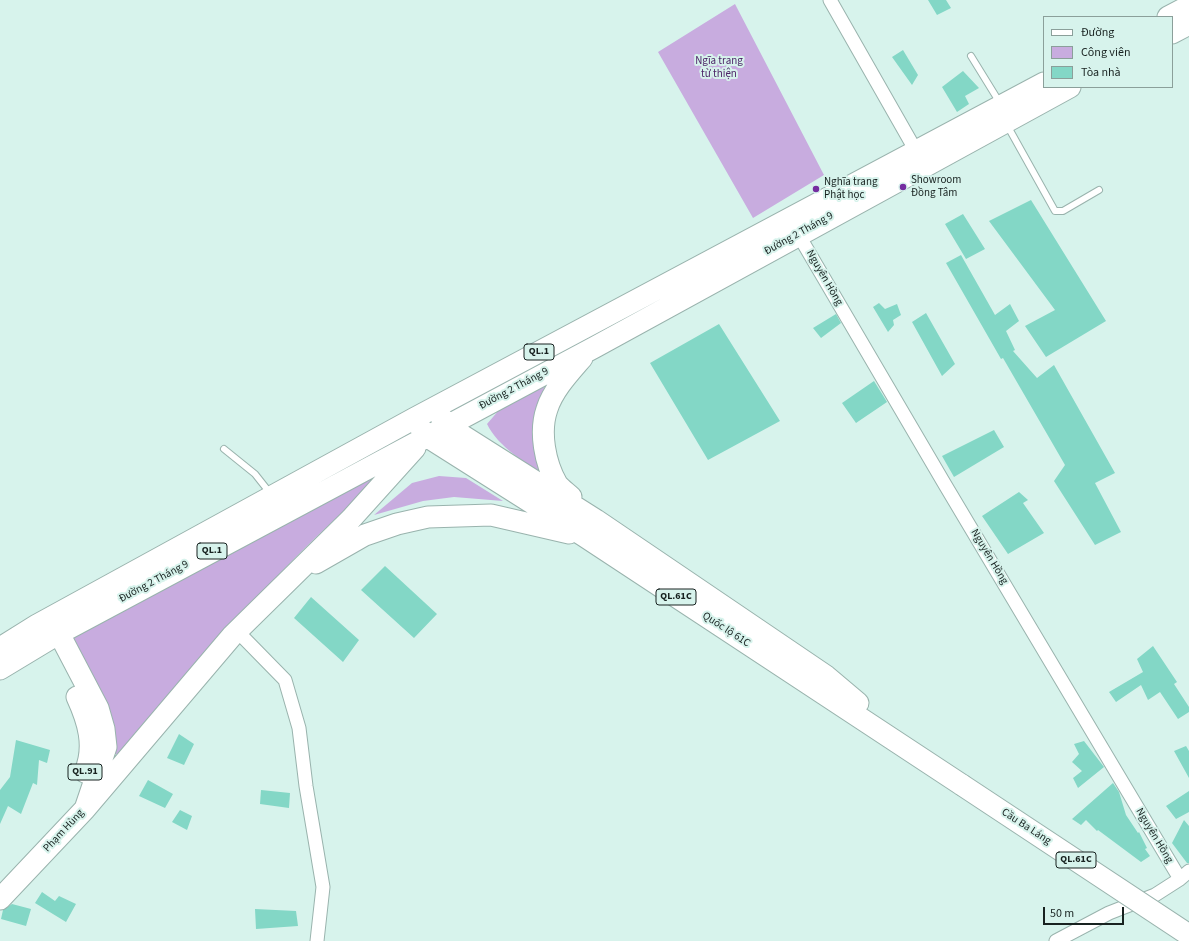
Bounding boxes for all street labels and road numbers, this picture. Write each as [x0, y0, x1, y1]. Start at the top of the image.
street label: Đường 2 Tháng 9 [762, 210, 836, 258]
street label: Nguyên Hồng [803, 248, 845, 308]
road number: QL.1 [524, 344, 554, 360]
street label: Đường 2 Tháng 9 [477, 365, 551, 413]
street label: Nguyên Hồng [967, 527, 1011, 587]
road number: QL.1 [197, 543, 227, 559]
street label: Đường 2 Tháng 9 [117, 558, 191, 606]
road number: QL.61C [656, 589, 696, 605]
street label: Quốc lộ 61C [699, 610, 753, 650]
road number: QL.91 [68, 764, 102, 780]
street label: Cầu Ba Láng [999, 806, 1053, 848]
street label: Nguyên Hồng [1132, 806, 1176, 866]
street label: Phạm Hùng [41, 807, 87, 855]
road number: QL.61C [1056, 852, 1096, 868]

